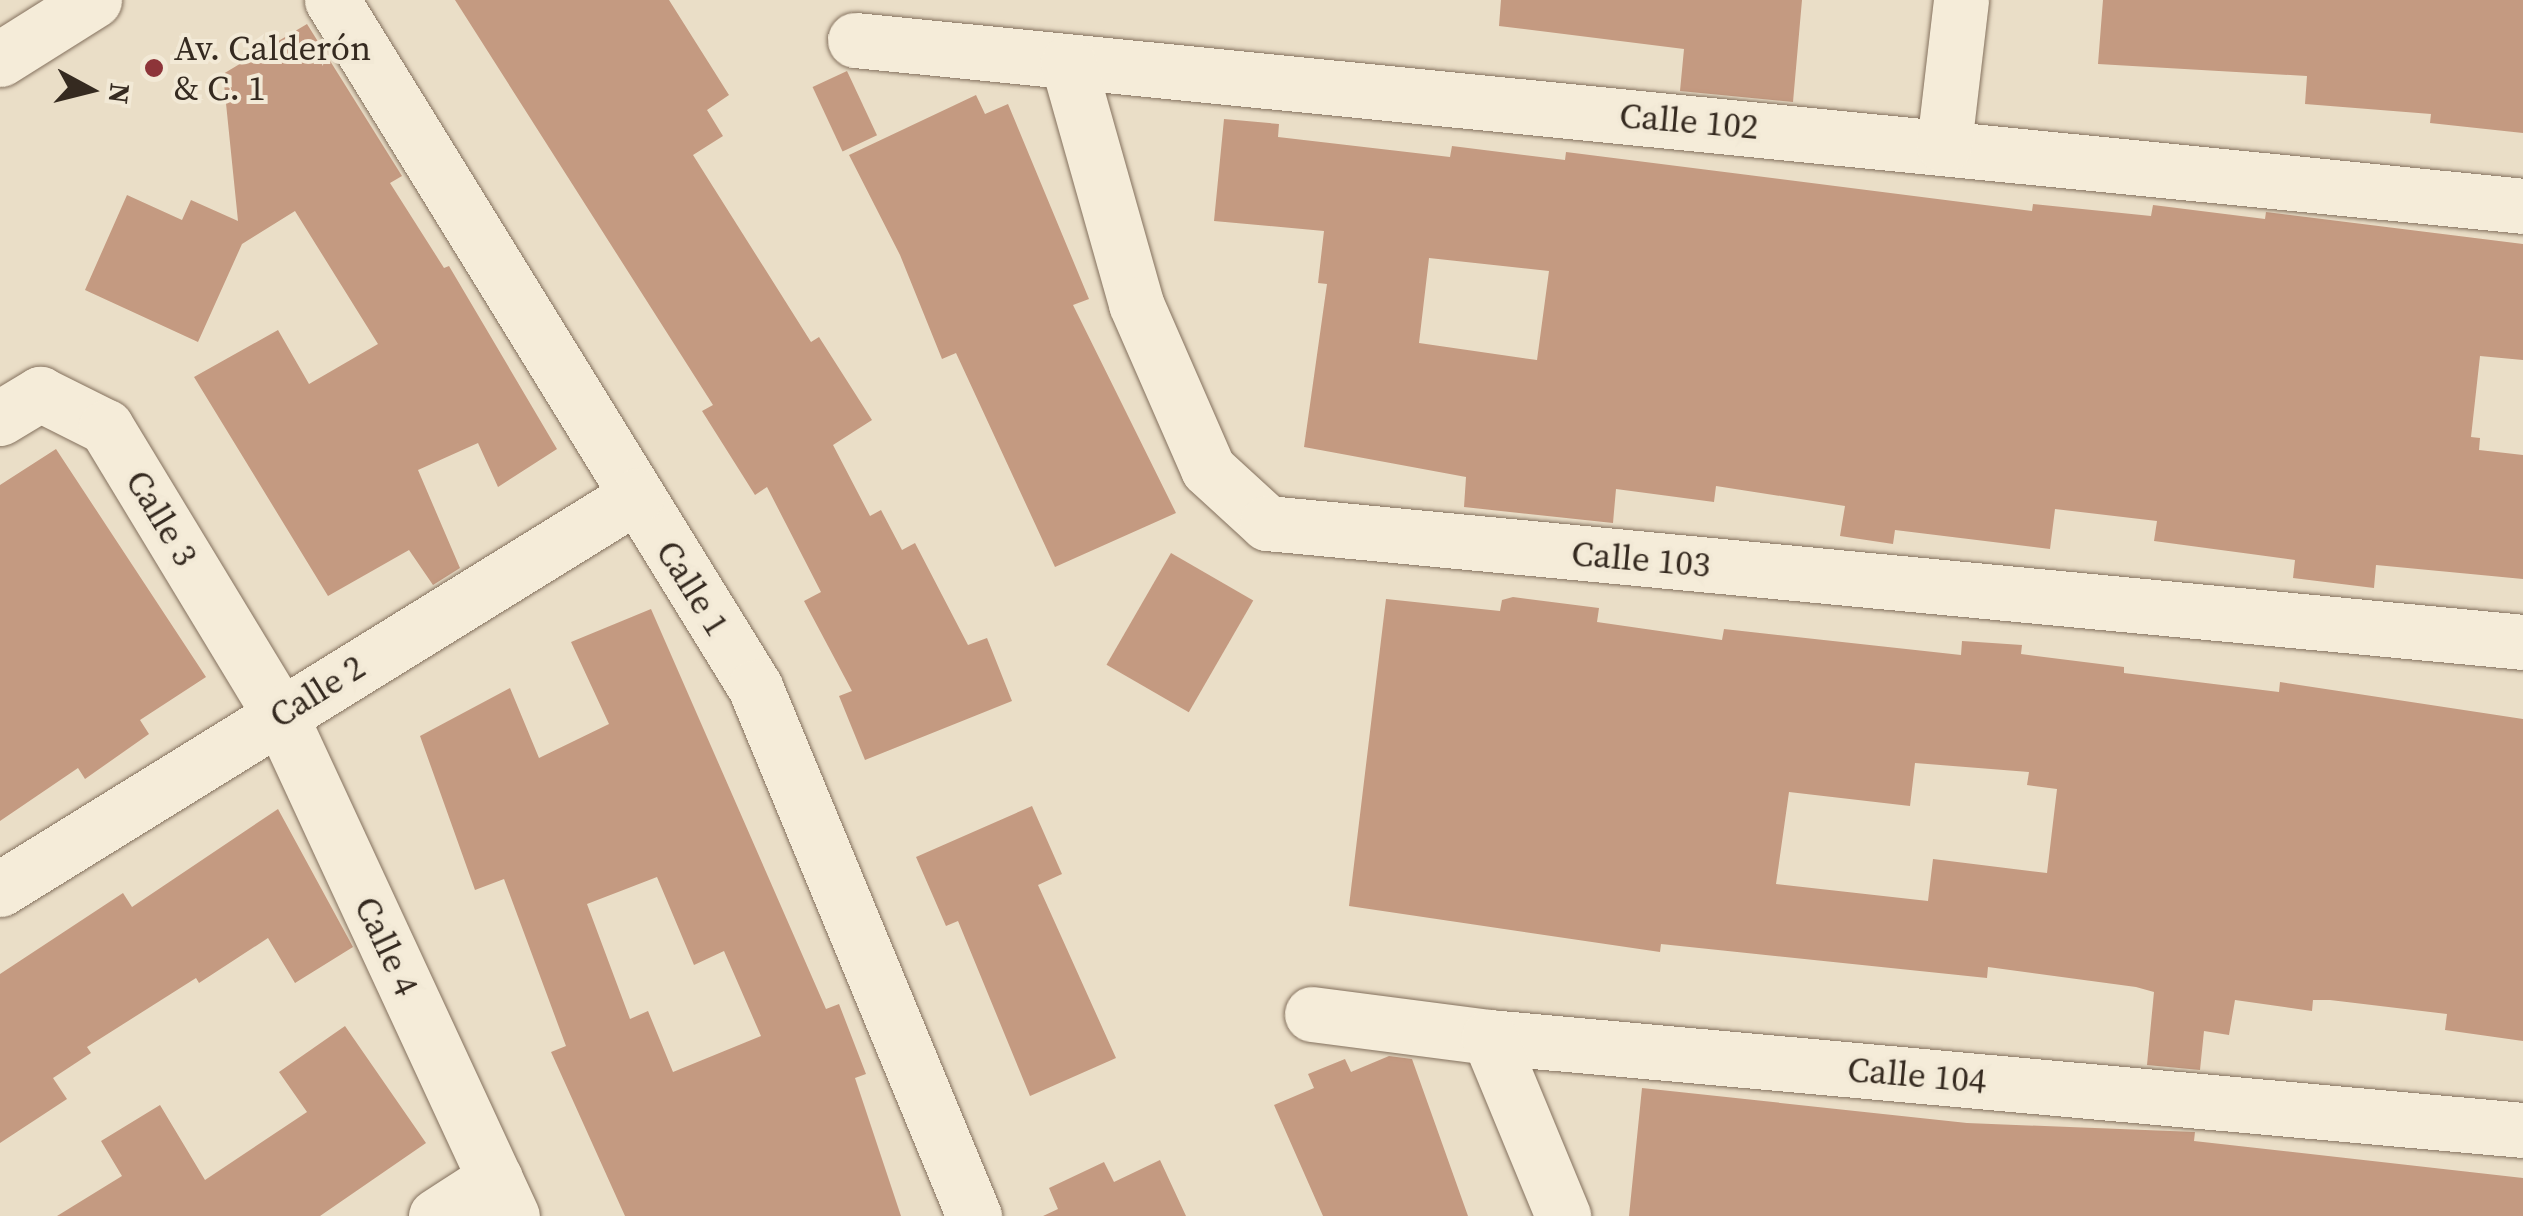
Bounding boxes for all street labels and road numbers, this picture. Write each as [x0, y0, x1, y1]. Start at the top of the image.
street label: Calle 102 [1618, 94, 1760, 148]
street label: Calle 3 [117, 462, 207, 574]
street label: Calle 103 [1570, 532, 1712, 586]
street label: Calle 1 [648, 533, 738, 643]
street label: Calle 2 [262, 646, 372, 736]
street label: Calle 4 [346, 890, 428, 1002]
street label: Calle 104 [1846, 1048, 1988, 1102]

